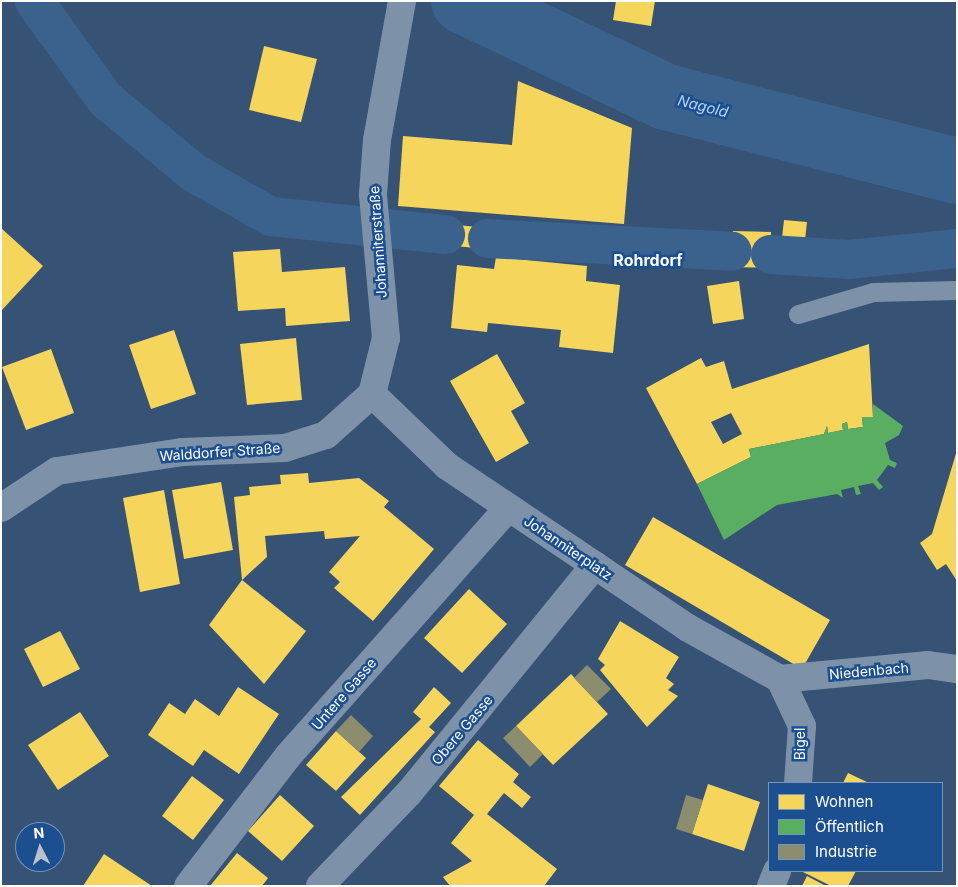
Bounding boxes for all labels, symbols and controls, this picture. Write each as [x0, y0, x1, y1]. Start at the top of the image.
water label: Nagold [676, 91, 730, 121]
street label: Johanniterstraße [366, 185, 390, 299]
district label: Rohrdorf [613, 250, 683, 270]
street label: Walddorfer Straße [159, 439, 281, 465]
street label: Johanniterplatz [521, 512, 615, 584]
street label: Untere Gasse [308, 655, 380, 733]
street label: Niedenbach [828, 659, 910, 683]
street label: Obere Gasse [428, 692, 496, 768]
street label: Bigel [792, 728, 808, 760]
legend [768, 782, 943, 872]
text: Wohnen [815, 792, 873, 811]
text: Öffentlich [815, 817, 884, 836]
north arrow [15, 822, 65, 872]
text: N [33, 824, 45, 841]
text: Industrie [815, 842, 877, 861]

